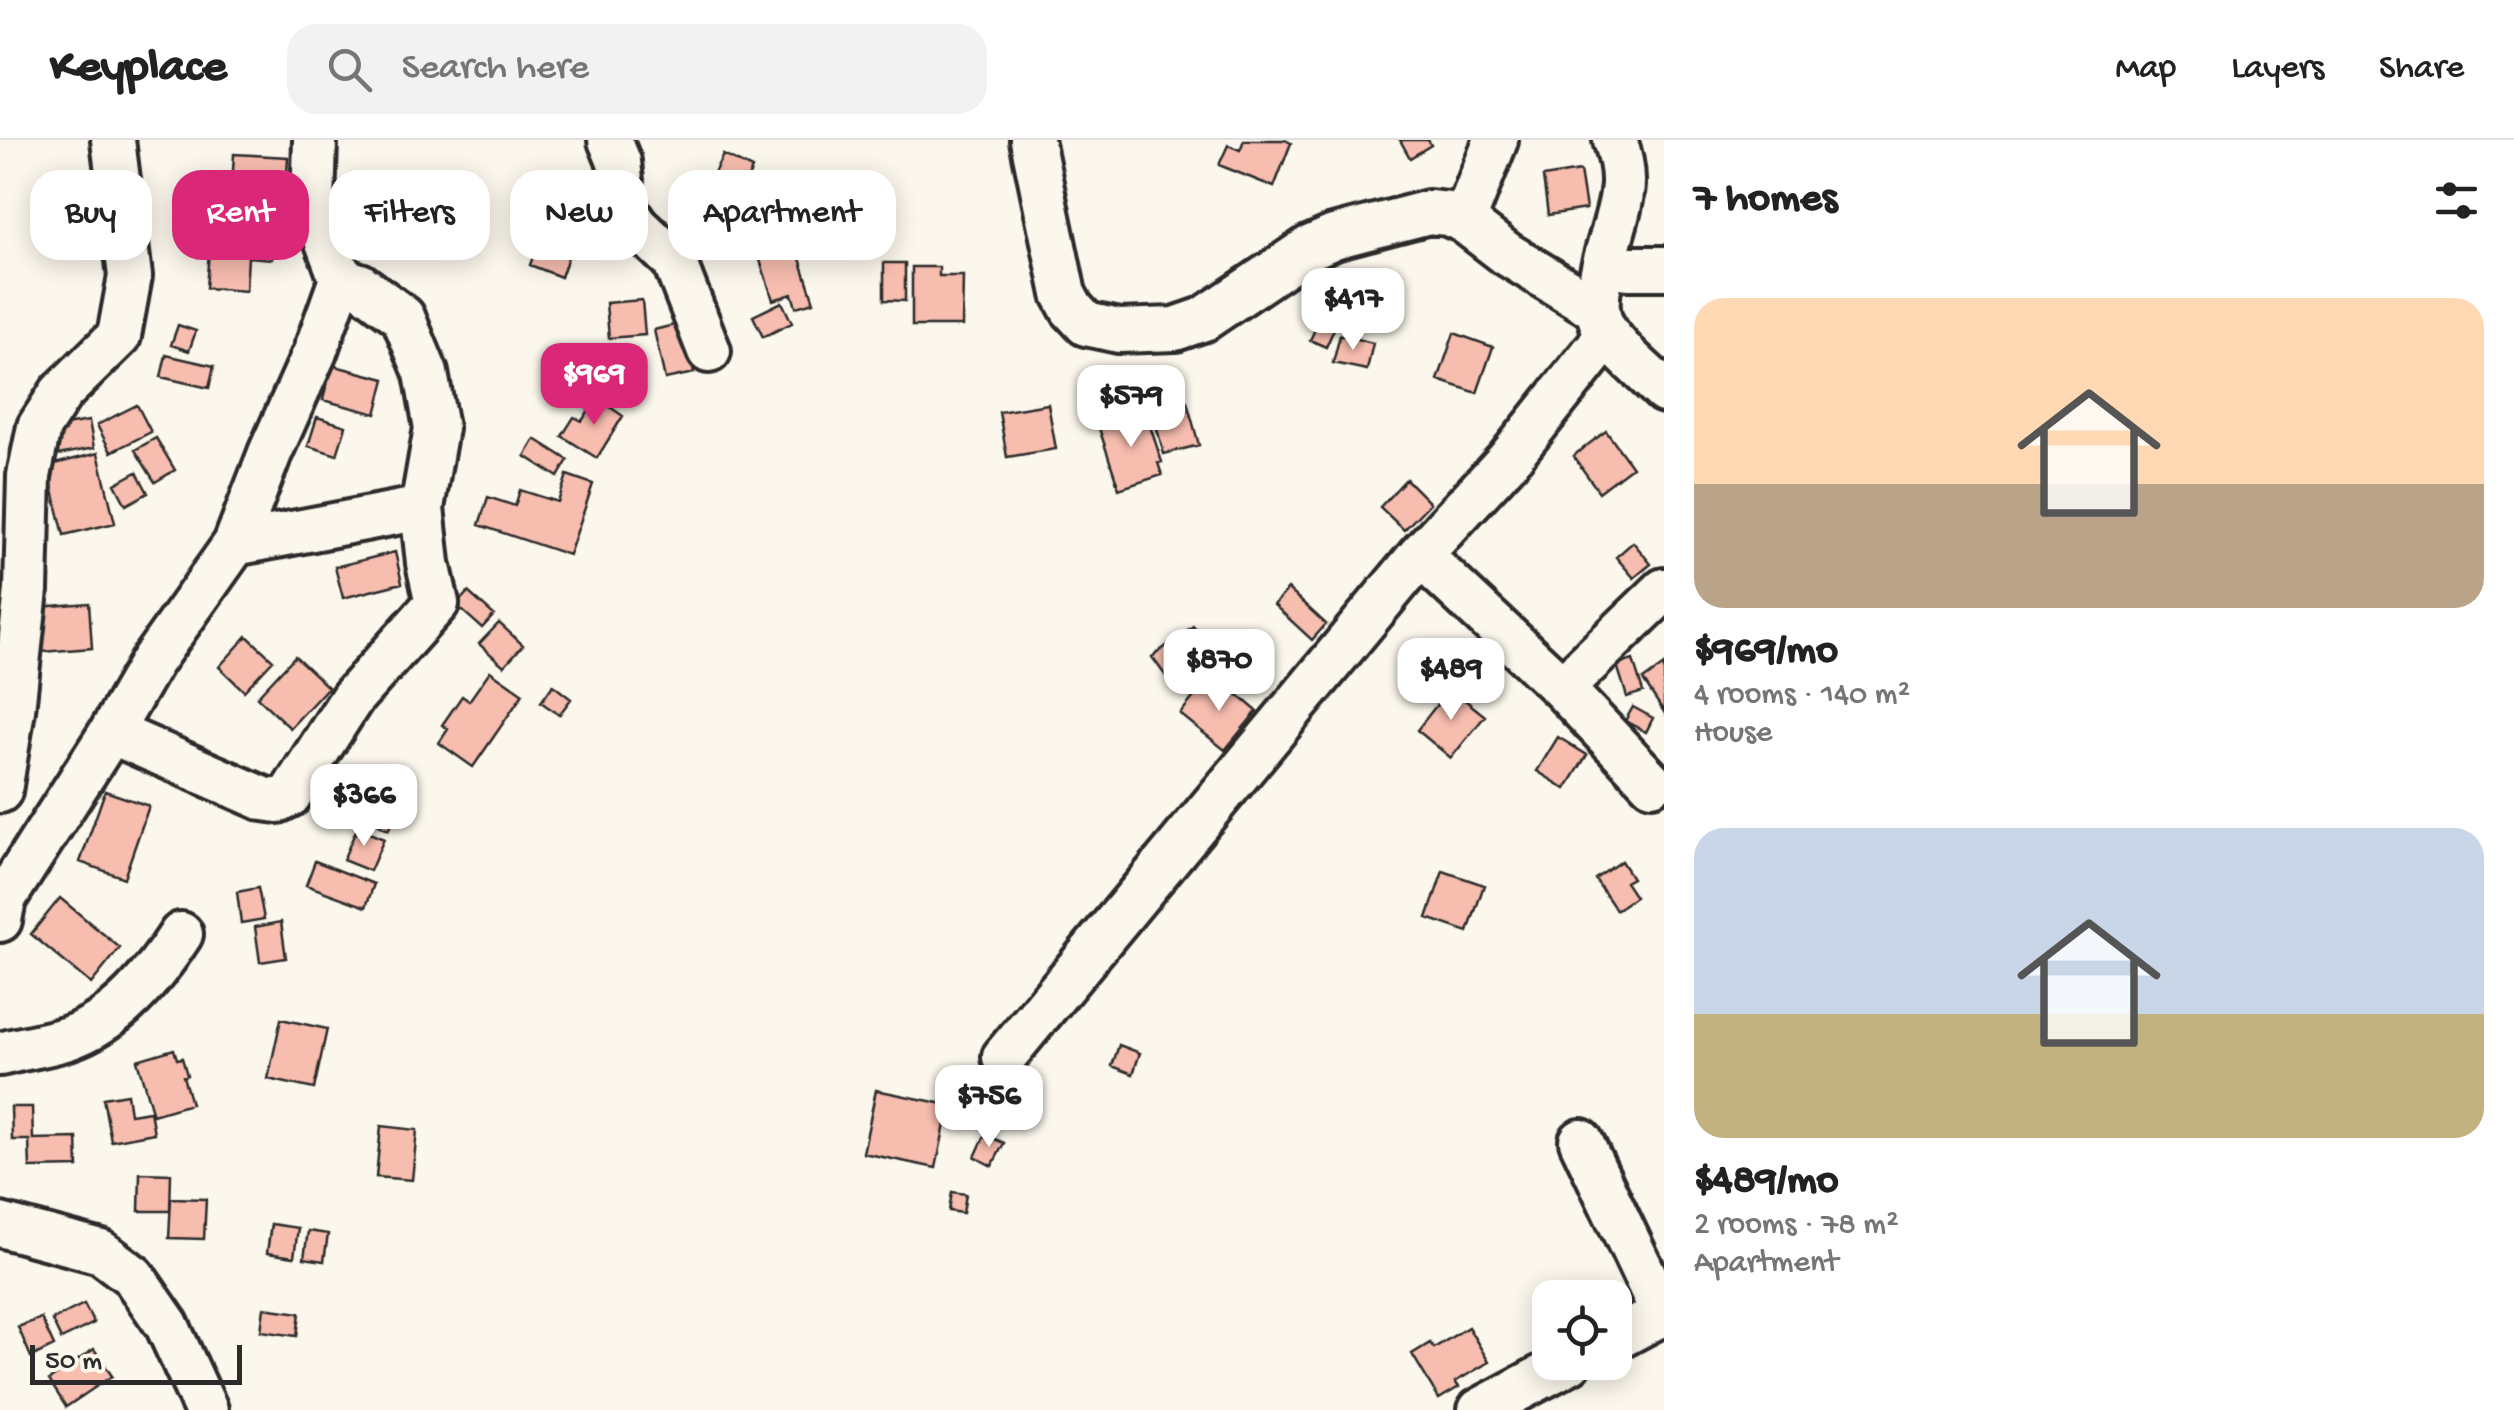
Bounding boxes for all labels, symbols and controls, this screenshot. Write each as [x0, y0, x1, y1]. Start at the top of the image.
search box [287, 24, 987, 114]
text: Keyplace [50, 41, 227, 98]
icon: search [322, 42, 377, 97]
text: Search here [402, 47, 589, 91]
text: Map [2115, 49, 2176, 90]
text: Layers [2231, 49, 2324, 90]
text: Share [2379, 49, 2464, 90]
chip: Buy [30, 170, 152, 260]
chip: Rent [172, 170, 309, 260]
chip: Filters [329, 170, 490, 260]
chip: New [510, 170, 648, 260]
chip: Apartment [668, 170, 896, 260]
icon: filters [2429, 173, 2484, 228]
text: 7 homes [1694, 176, 1837, 225]
pin: $417 [1294, 268, 1412, 353]
text: $417 [1323, 281, 1383, 319]
pin: $969 [535, 343, 653, 428]
text: $969 [563, 356, 625, 394]
icon: home [1999, 363, 2179, 543]
pin: $579 [1072, 365, 1190, 450]
text: $579 [1099, 378, 1163, 416]
text: $969/mo [1694, 628, 1838, 677]
pin: $870 [1160, 629, 1278, 714]
pin: $489 [1392, 638, 1510, 723]
text: $870 [1186, 642, 1252, 680]
text: $489 [1419, 651, 1483, 689]
text: 4 rooms · 140 m² [1694, 677, 1910, 715]
text: House [1694, 715, 1772, 753]
pin: $366 [305, 764, 423, 849]
text: $366 [332, 777, 396, 815]
icon: home [1999, 893, 2179, 1073]
pin: $756 [930, 1065, 1048, 1150]
text: $756 [957, 1078, 1021, 1116]
text: $489/mo [1694, 1158, 1839, 1207]
text: 2 rooms · 78 m² [1694, 1207, 1899, 1245]
text: Apartment [1694, 1245, 1838, 1283]
map controls [1532, 1280, 1632, 1380]
button: locate [1532, 1280, 1632, 1380]
scale bar [30, 1340, 242, 1384]
text: 50 m [45, 1346, 102, 1379]

